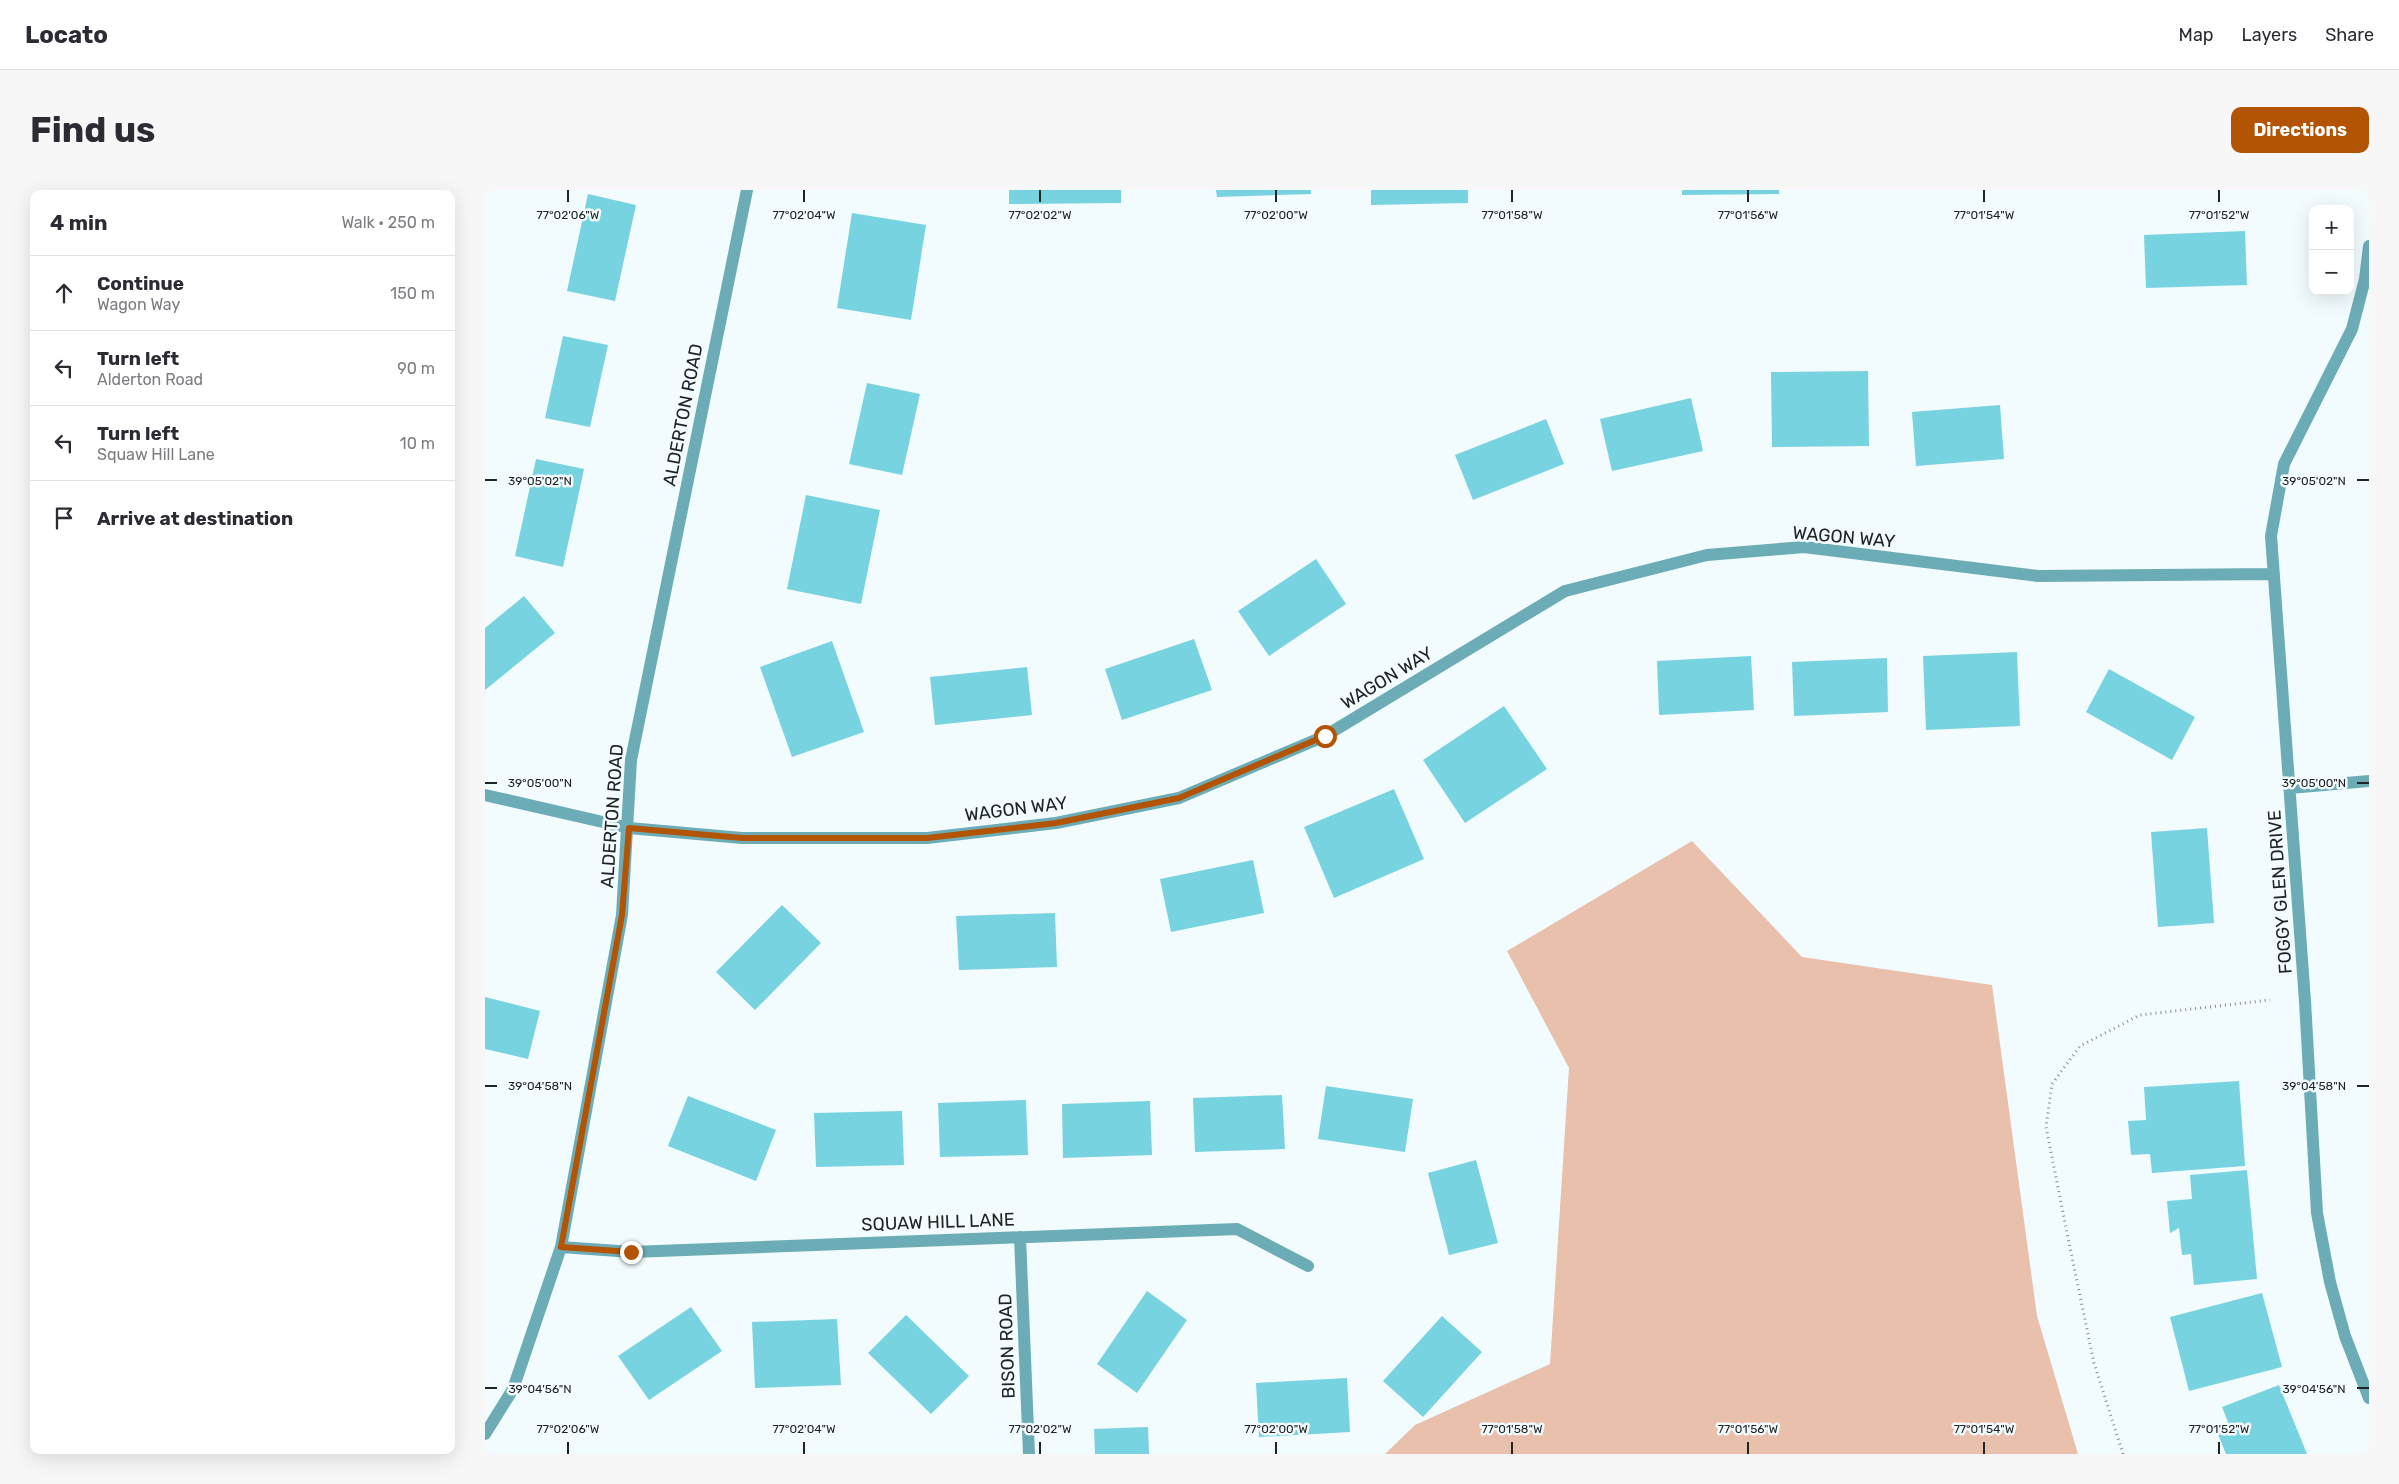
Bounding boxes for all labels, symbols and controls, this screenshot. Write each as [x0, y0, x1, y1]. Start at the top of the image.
text: Locato [25, 21, 108, 49]
text: Map [2179, 24, 2214, 46]
text: Layers [2242, 24, 2297, 46]
text: Share [2325, 24, 2374, 46]
button: Directions [2231, 107, 2369, 153]
text: Find us [30, 109, 155, 151]
map controls [2309, 205, 2354, 295]
button: + [2309, 205, 2354, 250]
text: 77°02'06"W [537, 208, 600, 222]
text: 77°02'04"W [772, 208, 836, 222]
text: 77°02'02"W [1008, 208, 1072, 222]
text: 77°02'00"W [1244, 208, 1308, 222]
text: 77°01'58"W [1481, 208, 1543, 222]
text: 77°01'56"W [1718, 208, 1779, 222]
text: 77°01'54"W [1954, 208, 2015, 222]
text: 77°01'52"W [2189, 208, 2250, 222]
text: 4 min [50, 210, 108, 235]
text: Walk · 250 m [341, 213, 435, 232]
button: − [2309, 250, 2354, 295]
text: Continue [97, 272, 184, 295]
icon: ahead [50, 279, 78, 307]
text: 150 m [390, 284, 435, 303]
text: Wagon Way [97, 295, 180, 314]
street label: ALDERTON ROAD [658, 342, 708, 488]
text: Turn left [97, 347, 179, 370]
icon: left [50, 354, 78, 382]
text: 90 m [397, 359, 435, 378]
text: Alderton Road [97, 370, 203, 389]
text: Turn left [97, 422, 179, 445]
icon: left [50, 429, 78, 457]
text: 10 m [400, 434, 435, 453]
text: Squaw Hill Lane [97, 445, 215, 464]
text: 39°05'02"N [508, 474, 572, 488]
text: 39°05'02"N [2282, 474, 2346, 488]
icon: arrive [50, 504, 78, 532]
text: Arrive at destination [97, 507, 293, 530]
street label: WAGON WAY [1792, 522, 1897, 552]
street label: WAGON WAY [1337, 642, 1437, 714]
route start [1314, 725, 1337, 748]
street label: ALDERTON ROAD [596, 743, 628, 889]
text: 39°05'00"N [508, 776, 572, 790]
text: 39°05'00"N [2282, 776, 2346, 790]
street label: WAGON WAY [963, 792, 1069, 826]
street label: FOGGY GLEN DRIVE [2263, 809, 2297, 975]
text: 39°04'58"N [508, 1079, 572, 1093]
text: 39°04'58"N [2282, 1079, 2346, 1093]
street label: SQUAW HILL LANE [861, 1208, 1015, 1236]
route end [620, 1241, 643, 1264]
street label: BISON ROAD [994, 1293, 1020, 1399]
text: 39°04'56"N [508, 1382, 572, 1396]
text: 39°04'56"N [2282, 1382, 2346, 1396]
text: 77°02'06"W [537, 1422, 600, 1436]
text: 77°02'04"W [772, 1422, 836, 1436]
text: 77°02'02"W [1008, 1422, 1072, 1436]
text: 77°02'00"W [1244, 1422, 1308, 1436]
text: 77°01'58"W [1481, 1422, 1543, 1436]
text: 77°01'56"W [1718, 1422, 1779, 1436]
text: 77°01'54"W [1954, 1422, 2015, 1436]
text: 77°01'52"W [2189, 1422, 2250, 1436]

